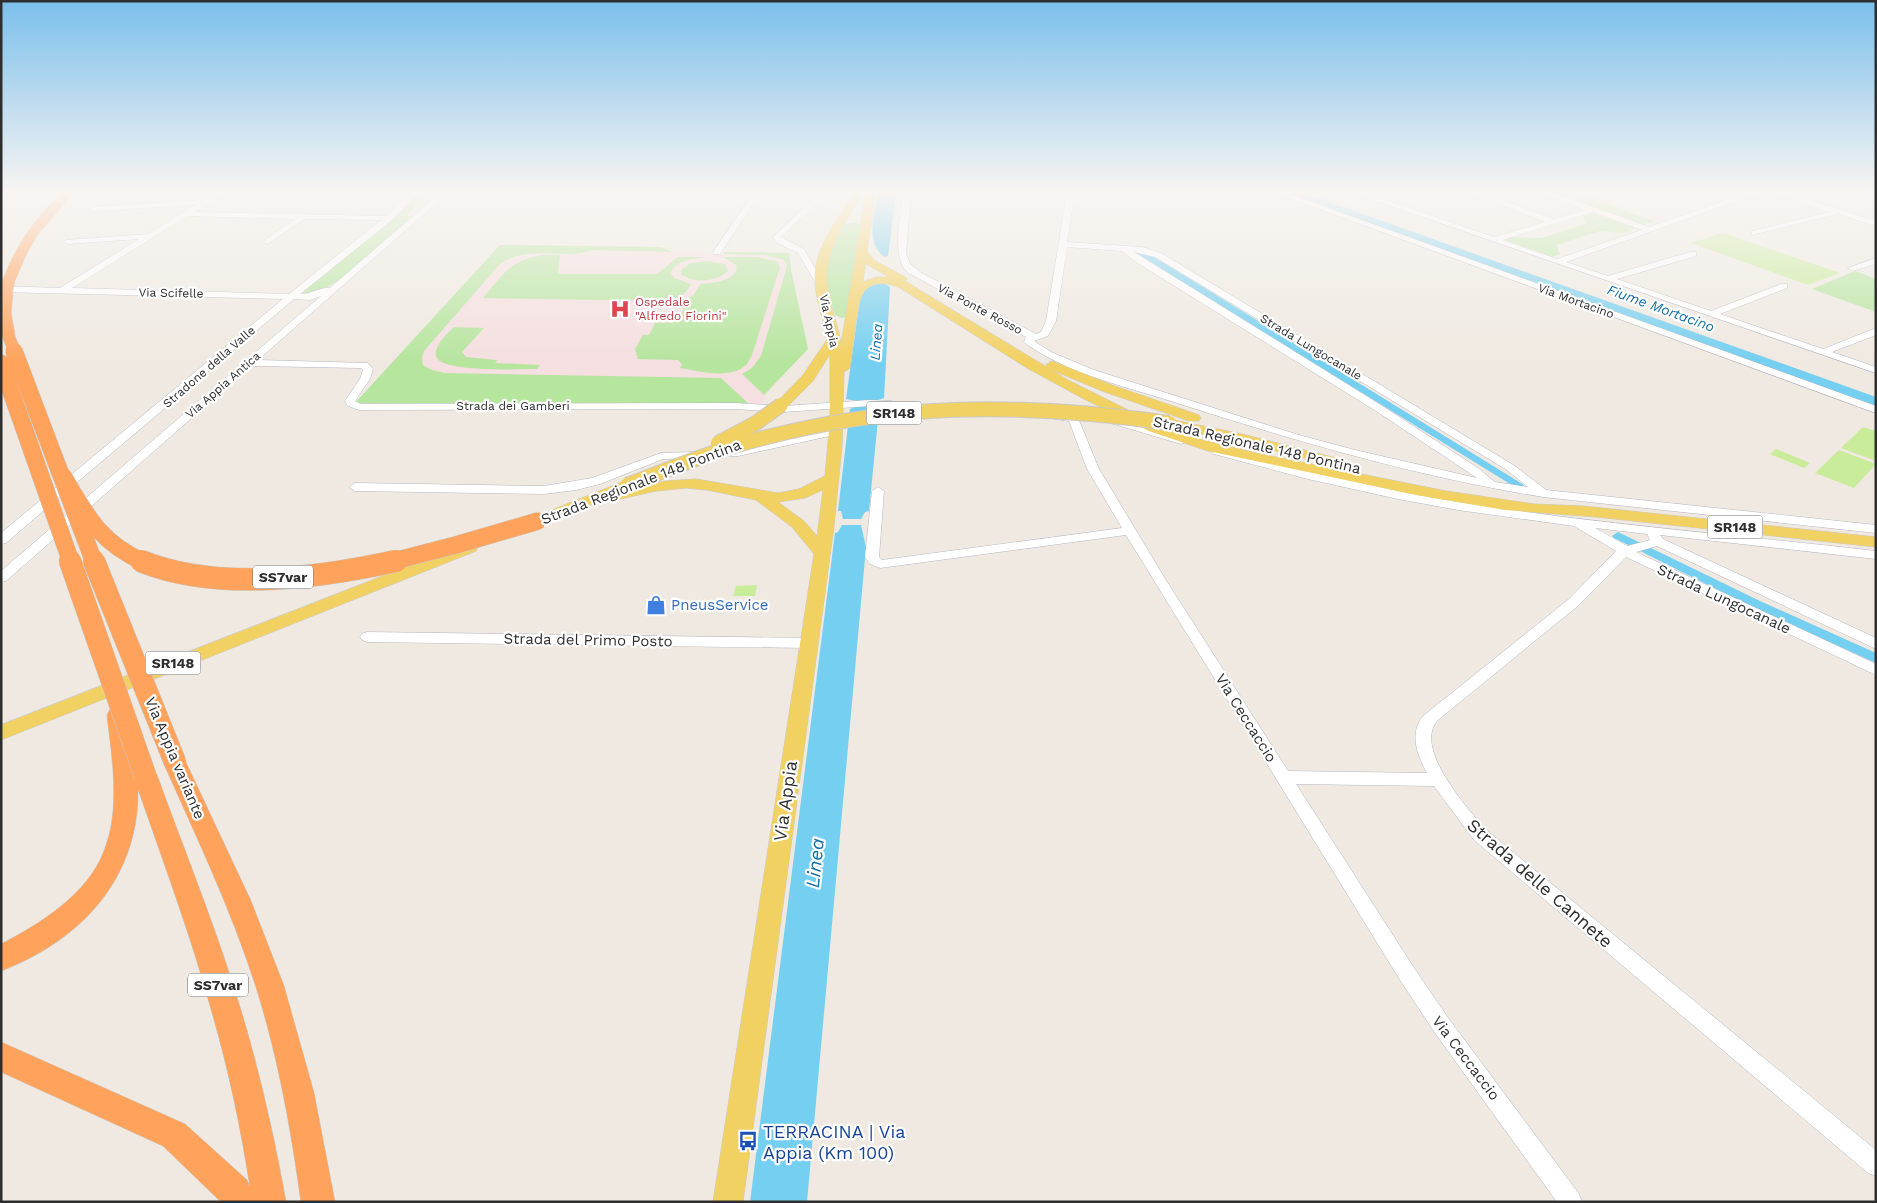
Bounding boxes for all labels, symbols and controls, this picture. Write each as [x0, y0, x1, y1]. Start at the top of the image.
street label: Via Ponte Rosso [935, 281, 1025, 337]
street label: Via Mortacino [1536, 281, 1616, 321]
water label: Fiume Mortacino [1605, 281, 1717, 335]
street label: Via Scifelle [138, 285, 204, 301]
street label: Via Appia [817, 293, 842, 349]
place label: Ospedale "Alfredo Fiorini" [635, 295, 727, 323]
hospital icon: Ospedale "Alfredo Fiorini" [609, 298, 631, 320]
street label: Strada Lungocanale [1258, 311, 1364, 383]
street label: Stradone della Valle [160, 323, 258, 411]
water label: Linea [866, 323, 886, 361]
street label: Via Appia Antica [183, 349, 263, 421]
street label: Strada dei Gamberi [456, 399, 570, 413]
road number: SR148 [866, 402, 922, 424]
street label: Strada Regionale 148 Pontina [1151, 412, 1363, 478]
street label: Strada Regionale 148 Pontina [538, 435, 744, 529]
road number: SR148 [1708, 516, 1762, 538]
street label: Strada Lungocanale [1654, 560, 1794, 638]
road number: SS7var [253, 566, 313, 588]
shop icon: PneusService [645, 594, 667, 616]
place label: PneusService [671, 596, 769, 614]
street label: Strada del Primo Posto [503, 630, 673, 650]
road number: SR148 [146, 651, 200, 674]
street label: Via Ceccaccio [1212, 670, 1280, 766]
street label: Via Appia variante [141, 694, 209, 822]
street label: Via Appia [769, 759, 801, 843]
street label: Strada delle Cannete [1463, 814, 1617, 952]
water label: Linea [801, 837, 829, 889]
road number: SS7var [188, 974, 248, 996]
street label: Via Ceccaccio [1428, 1012, 1504, 1104]
place label: TERRACINA | Via Appia (Km 100) [763, 1121, 906, 1163]
bus stop icon: TERRACINA | Via Appia (Km 100) [737, 1130, 759, 1152]

